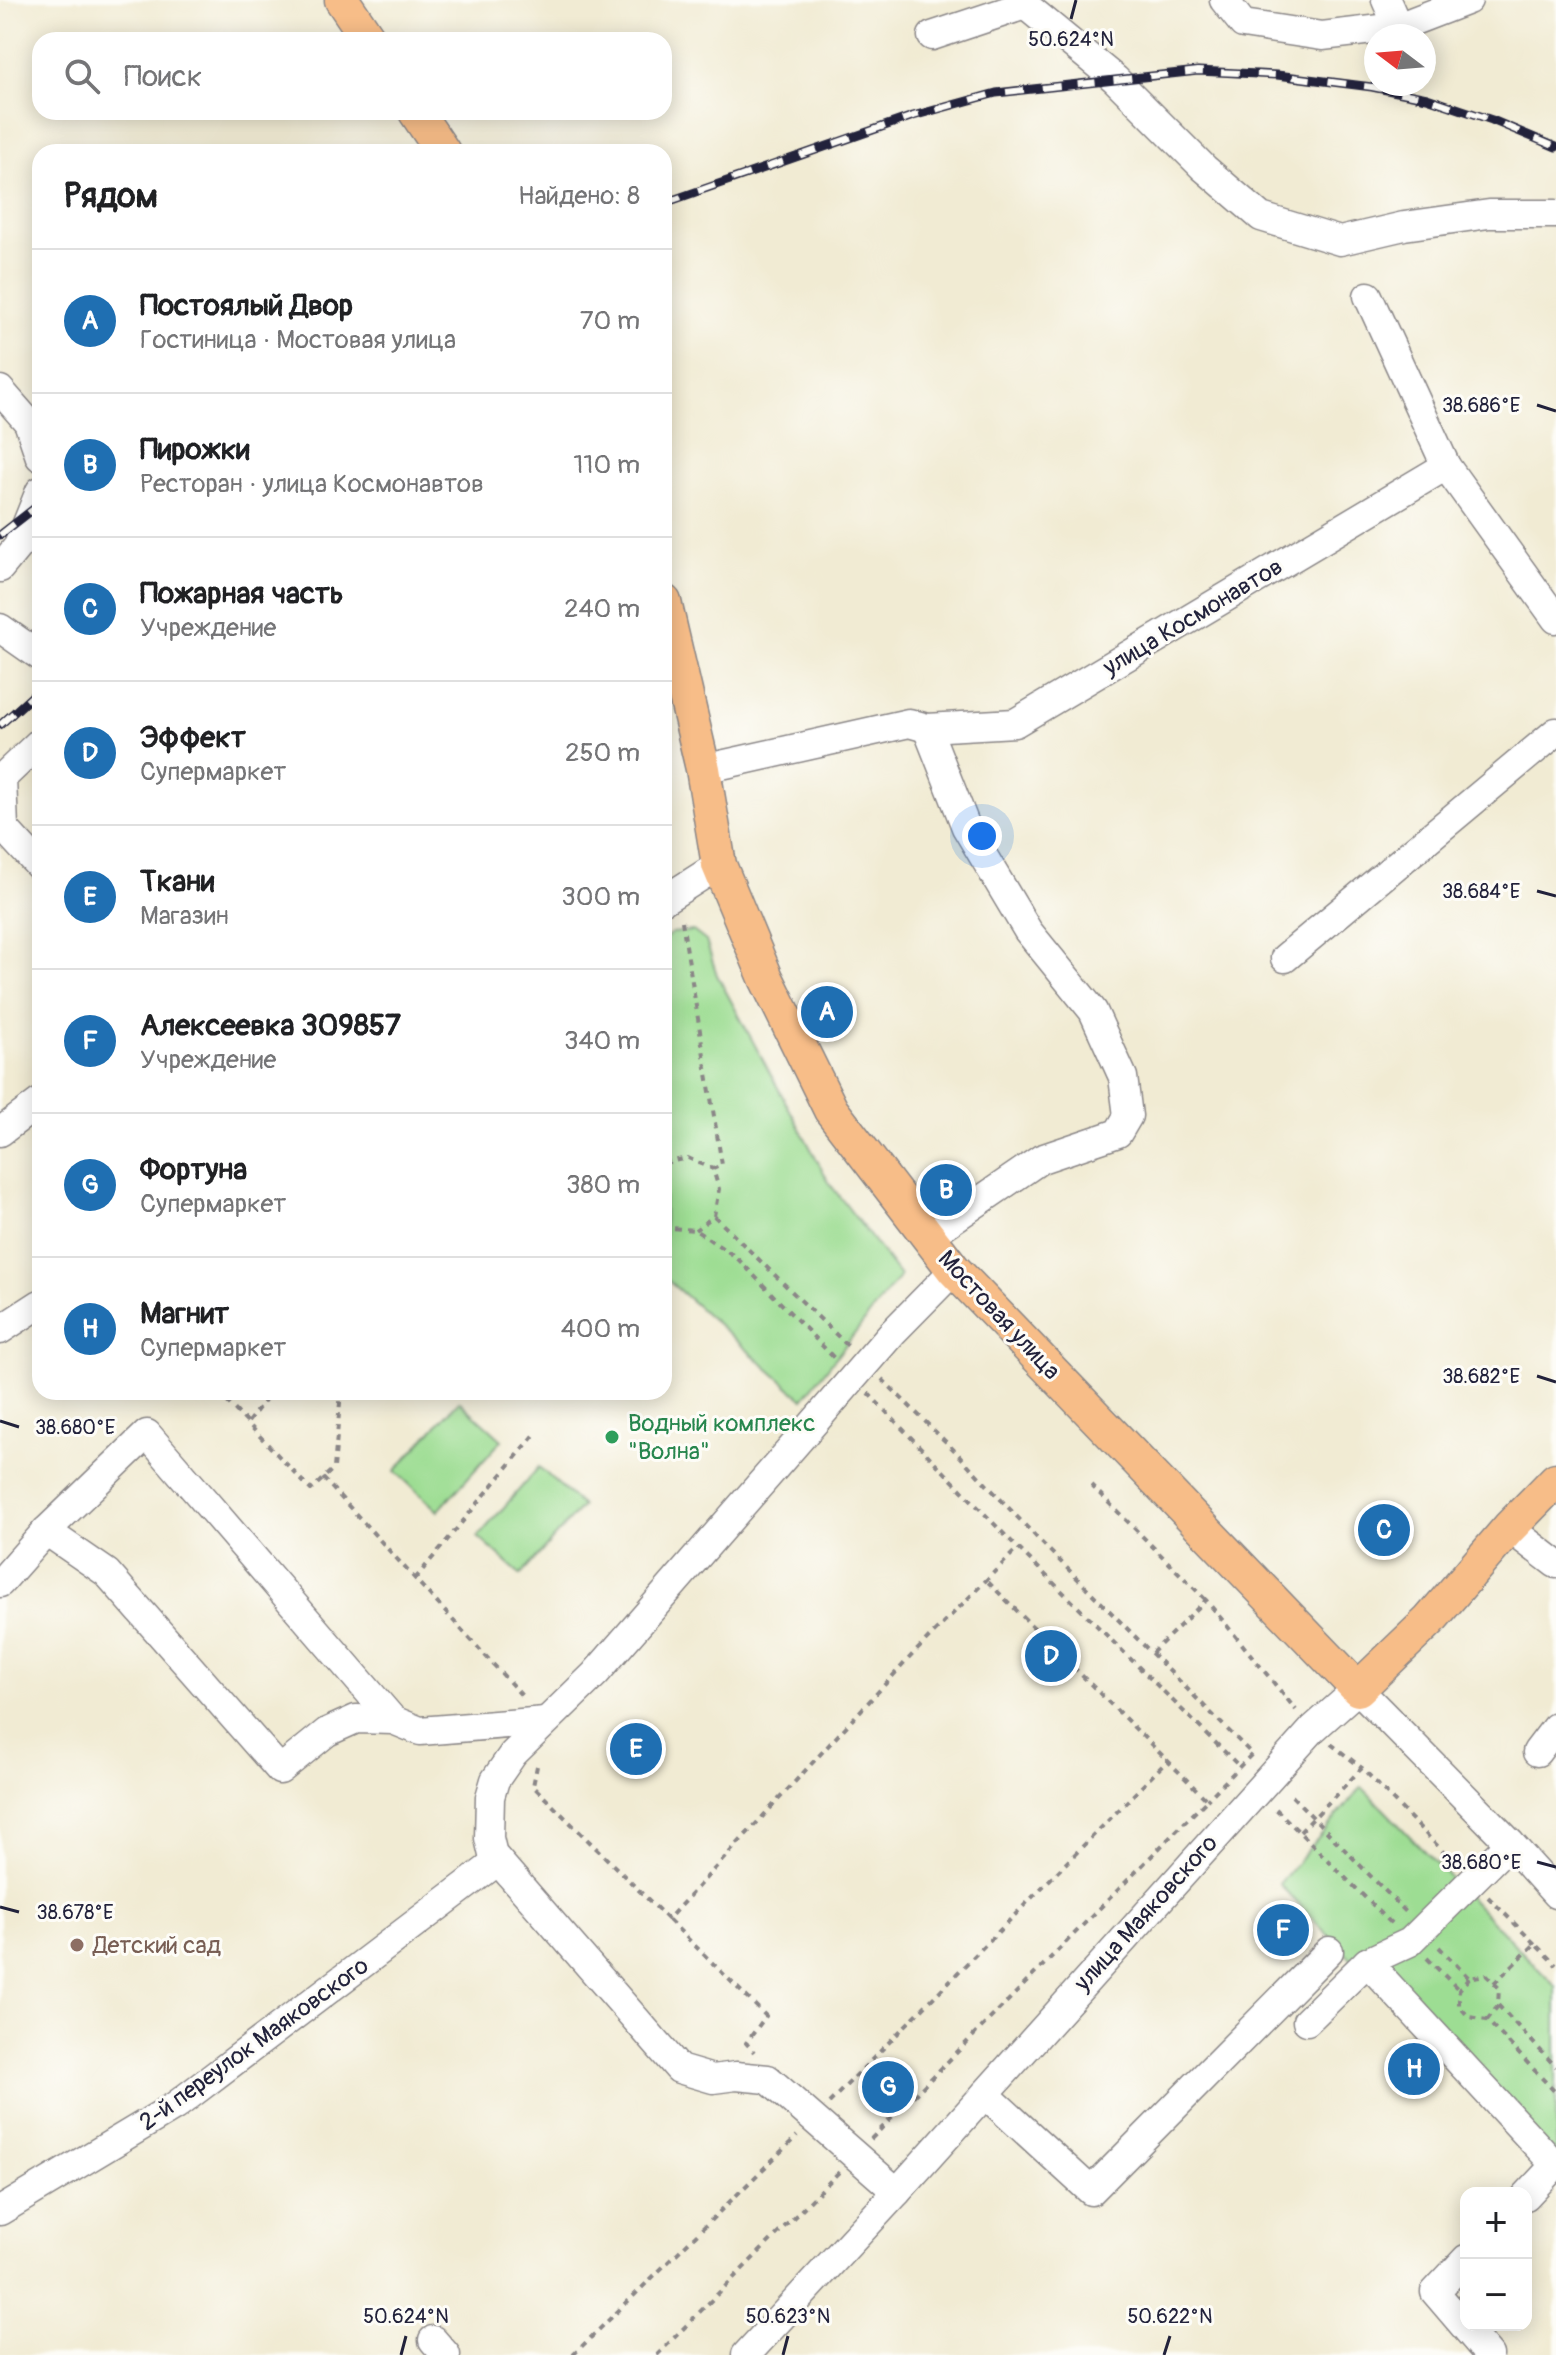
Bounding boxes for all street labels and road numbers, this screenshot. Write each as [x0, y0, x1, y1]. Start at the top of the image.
street label: улица Космонавтов [1097, 552, 1288, 683]
street label: Мостовая улица [932, 1244, 1066, 1386]
street label: улица Маяковского [1068, 1829, 1224, 1998]
street label: 2-й переулок Маяковского [134, 1951, 374, 2137]

